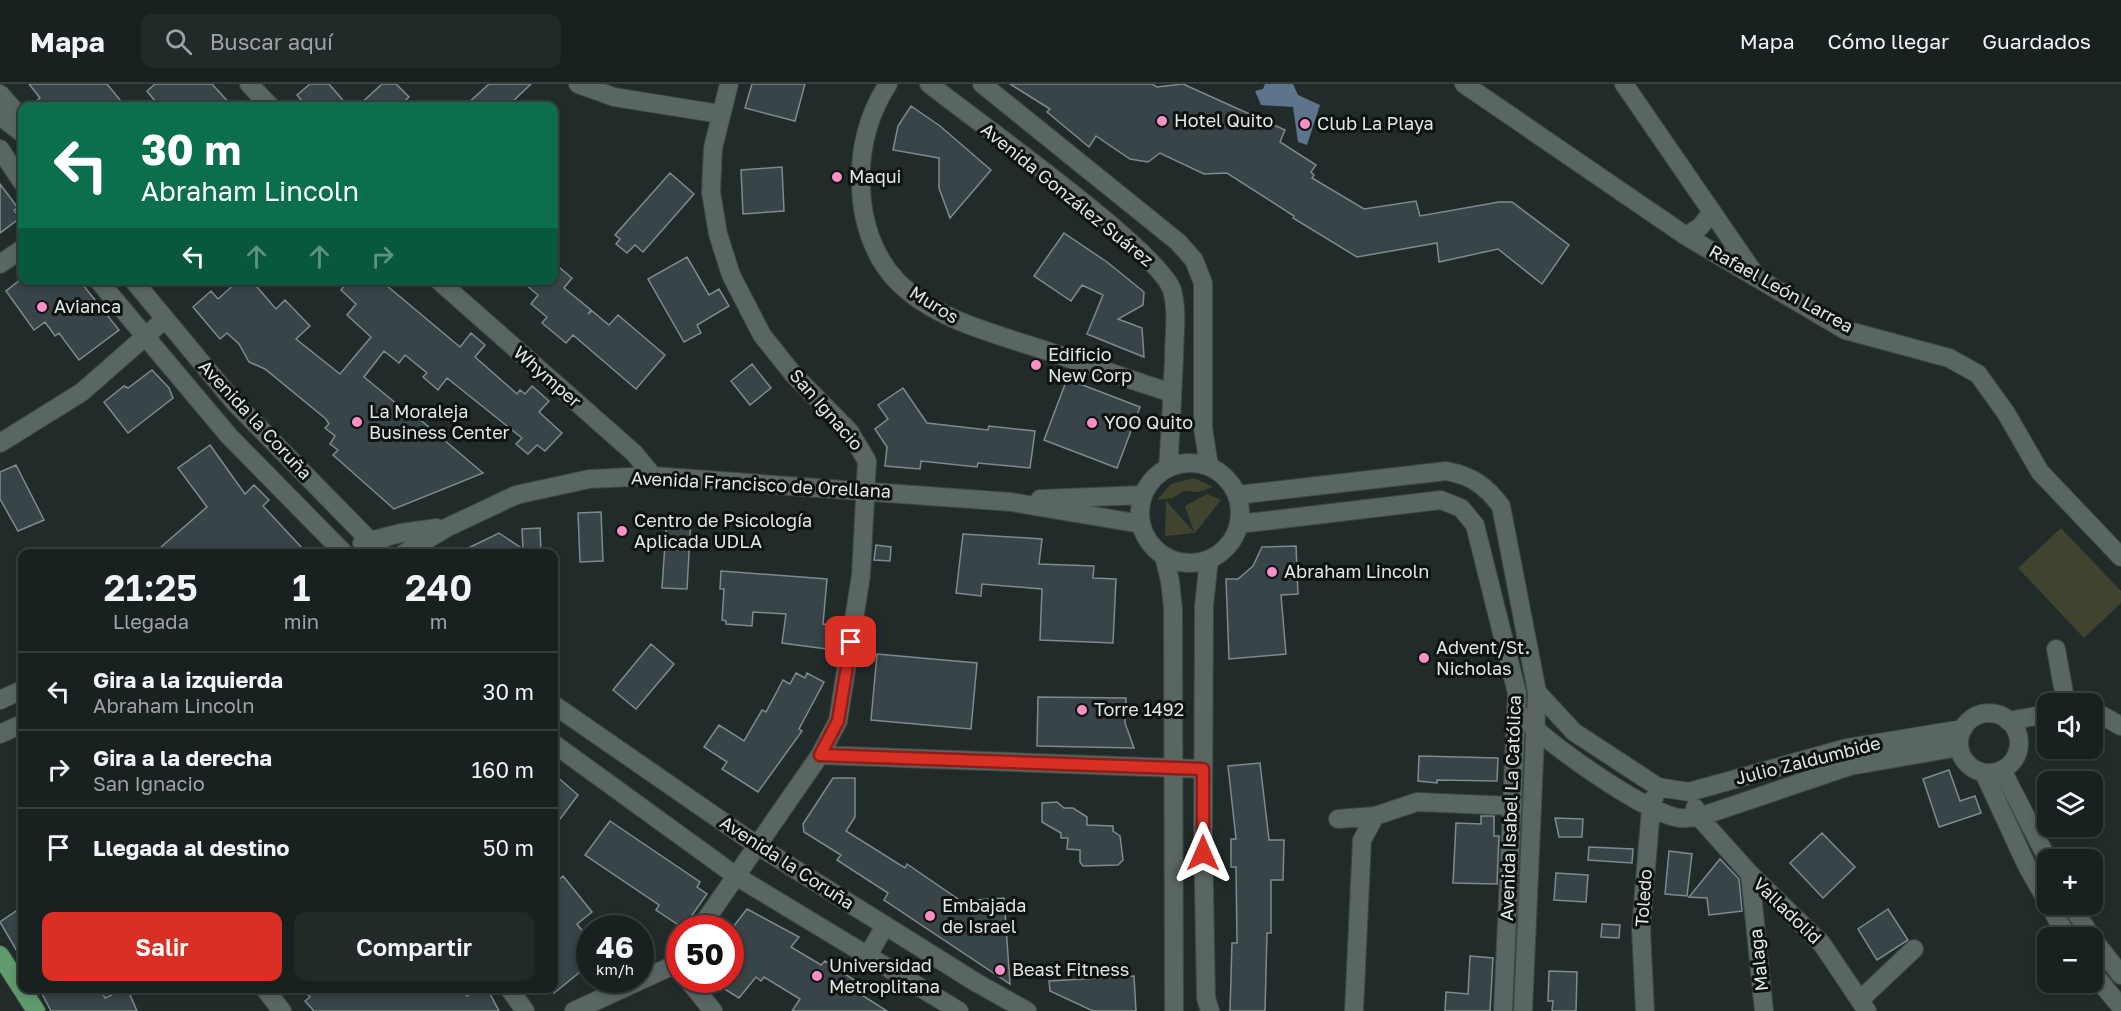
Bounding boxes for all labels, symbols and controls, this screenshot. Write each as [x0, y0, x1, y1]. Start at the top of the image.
search box [141, 14, 561, 68]
text: Mapa [30, 25, 105, 58]
icon: search [162, 25, 195, 58]
text: Buscar aquí [210, 28, 333, 55]
text: Mapa [1740, 28, 1795, 54]
text: Cómo llegar [1828, 28, 1949, 54]
text: Guardados [1982, 28, 2091, 54]
place label: Hotel Quito [1174, 109, 1273, 131]
place label: Club La Playa [1317, 112, 1434, 134]
marker: Hotel Quito [1155, 114, 1169, 128]
marker: Club La Playa [1298, 117, 1312, 131]
street label: Avenida González Suárez [977, 118, 1158, 271]
text: 30 m [141, 124, 241, 174]
icon: left [42, 126, 120, 204]
place label: Maqui [849, 165, 901, 187]
marker: Maqui [830, 170, 844, 184]
text: Abraham Lincoln [141, 175, 359, 207]
street label: Rafael León Larrea [1706, 239, 1857, 337]
icon: left [177, 240, 210, 273]
icon: ahead [240, 240, 273, 273]
icon: ahead [303, 240, 336, 273]
icon: right [366, 240, 399, 273]
street label: Muros [906, 281, 963, 328]
place label: Avianca [54, 295, 121, 317]
marker: Avianca [35, 300, 49, 314]
street label: Whymper [509, 341, 586, 412]
place label: Edificio New Corp [1048, 343, 1132, 386]
street label: Avenida la Coruña [195, 355, 317, 484]
marker: Edificio New Corp [1029, 358, 1043, 372]
street label: San Ignacio [785, 364, 868, 455]
place label: La Moraleja Business Center [369, 400, 510, 443]
place label: YOO Quito [1104, 411, 1193, 433]
marker: La Moraleja Business Center [350, 415, 364, 429]
marker: YOO Quito [1085, 416, 1099, 430]
street label: Avenida Francisco de Orellana [630, 466, 892, 502]
place label: Centro de Psicología Aplicada UDLA [634, 509, 812, 552]
marker: Centro de Psicología Aplicada UDLA [615, 524, 629, 538]
place label: Abraham Lincoln [1284, 560, 1429, 582]
marker: Abraham Lincoln [1265, 565, 1279, 579]
text: 21:25 [104, 566, 198, 609]
text: 1 [292, 566, 310, 609]
text: 240 [405, 566, 472, 609]
text: Llegada [113, 609, 189, 633]
text: min [284, 609, 319, 633]
text: m [430, 609, 447, 633]
pin [825, 616, 876, 667]
icon: arrive [834, 625, 867, 658]
place label: Advent/St. Nicholas [1436, 636, 1530, 679]
marker: Advent/St. Nicholas [1417, 651, 1431, 665]
text: Gira a la izquierda [93, 666, 283, 693]
icon: left [42, 675, 75, 708]
text: 30 m [483, 678, 534, 705]
text: Abraham Lincoln [93, 693, 255, 717]
map controls [2037, 693, 2103, 993]
button: sound [2037, 693, 2103, 759]
street label: Avenida Isabel La Católica [1495, 695, 1525, 921]
place label: Torre 1492 [1094, 698, 1184, 720]
marker: Torre 1492 [1075, 703, 1089, 717]
street label: Julio Zaldumbide [1733, 731, 1883, 789]
text: Gira a la derecha [93, 744, 272, 771]
icon: right [42, 753, 75, 786]
text: 160 m [471, 756, 534, 783]
text: San Ignacio [93, 771, 205, 795]
button: layers [2037, 771, 2103, 837]
street label: Avenida la Coruña [716, 811, 859, 914]
position arrow [1171, 821, 1235, 885]
icon: arrive [42, 831, 75, 864]
text: Llegada al destino [93, 834, 290, 861]
text: 50 m [483, 834, 534, 861]
button: + [2037, 849, 2103, 915]
street label: Toledo [1630, 868, 1656, 928]
street label: Valladolid [1749, 872, 1826, 948]
place label: Embajada de Israel [942, 894, 1026, 937]
marker: Embajada de Israel [923, 909, 937, 923]
button: Salir [42, 912, 282, 981]
button: Compartir [294, 912, 534, 981]
speed limit sign: 50 [666, 915, 744, 993]
button: − [2037, 927, 2103, 993]
street label: Malaga [1744, 928, 1772, 992]
text: 46 [596, 929, 634, 965]
place label: Universidad Metroplitana [829, 954, 940, 997]
place label: Beast Fitness [1012, 958, 1129, 980]
text: km/h [596, 960, 634, 978]
marker: Beast Fitness [993, 963, 1007, 977]
marker: Universidad Metroplitana [810, 969, 824, 983]

